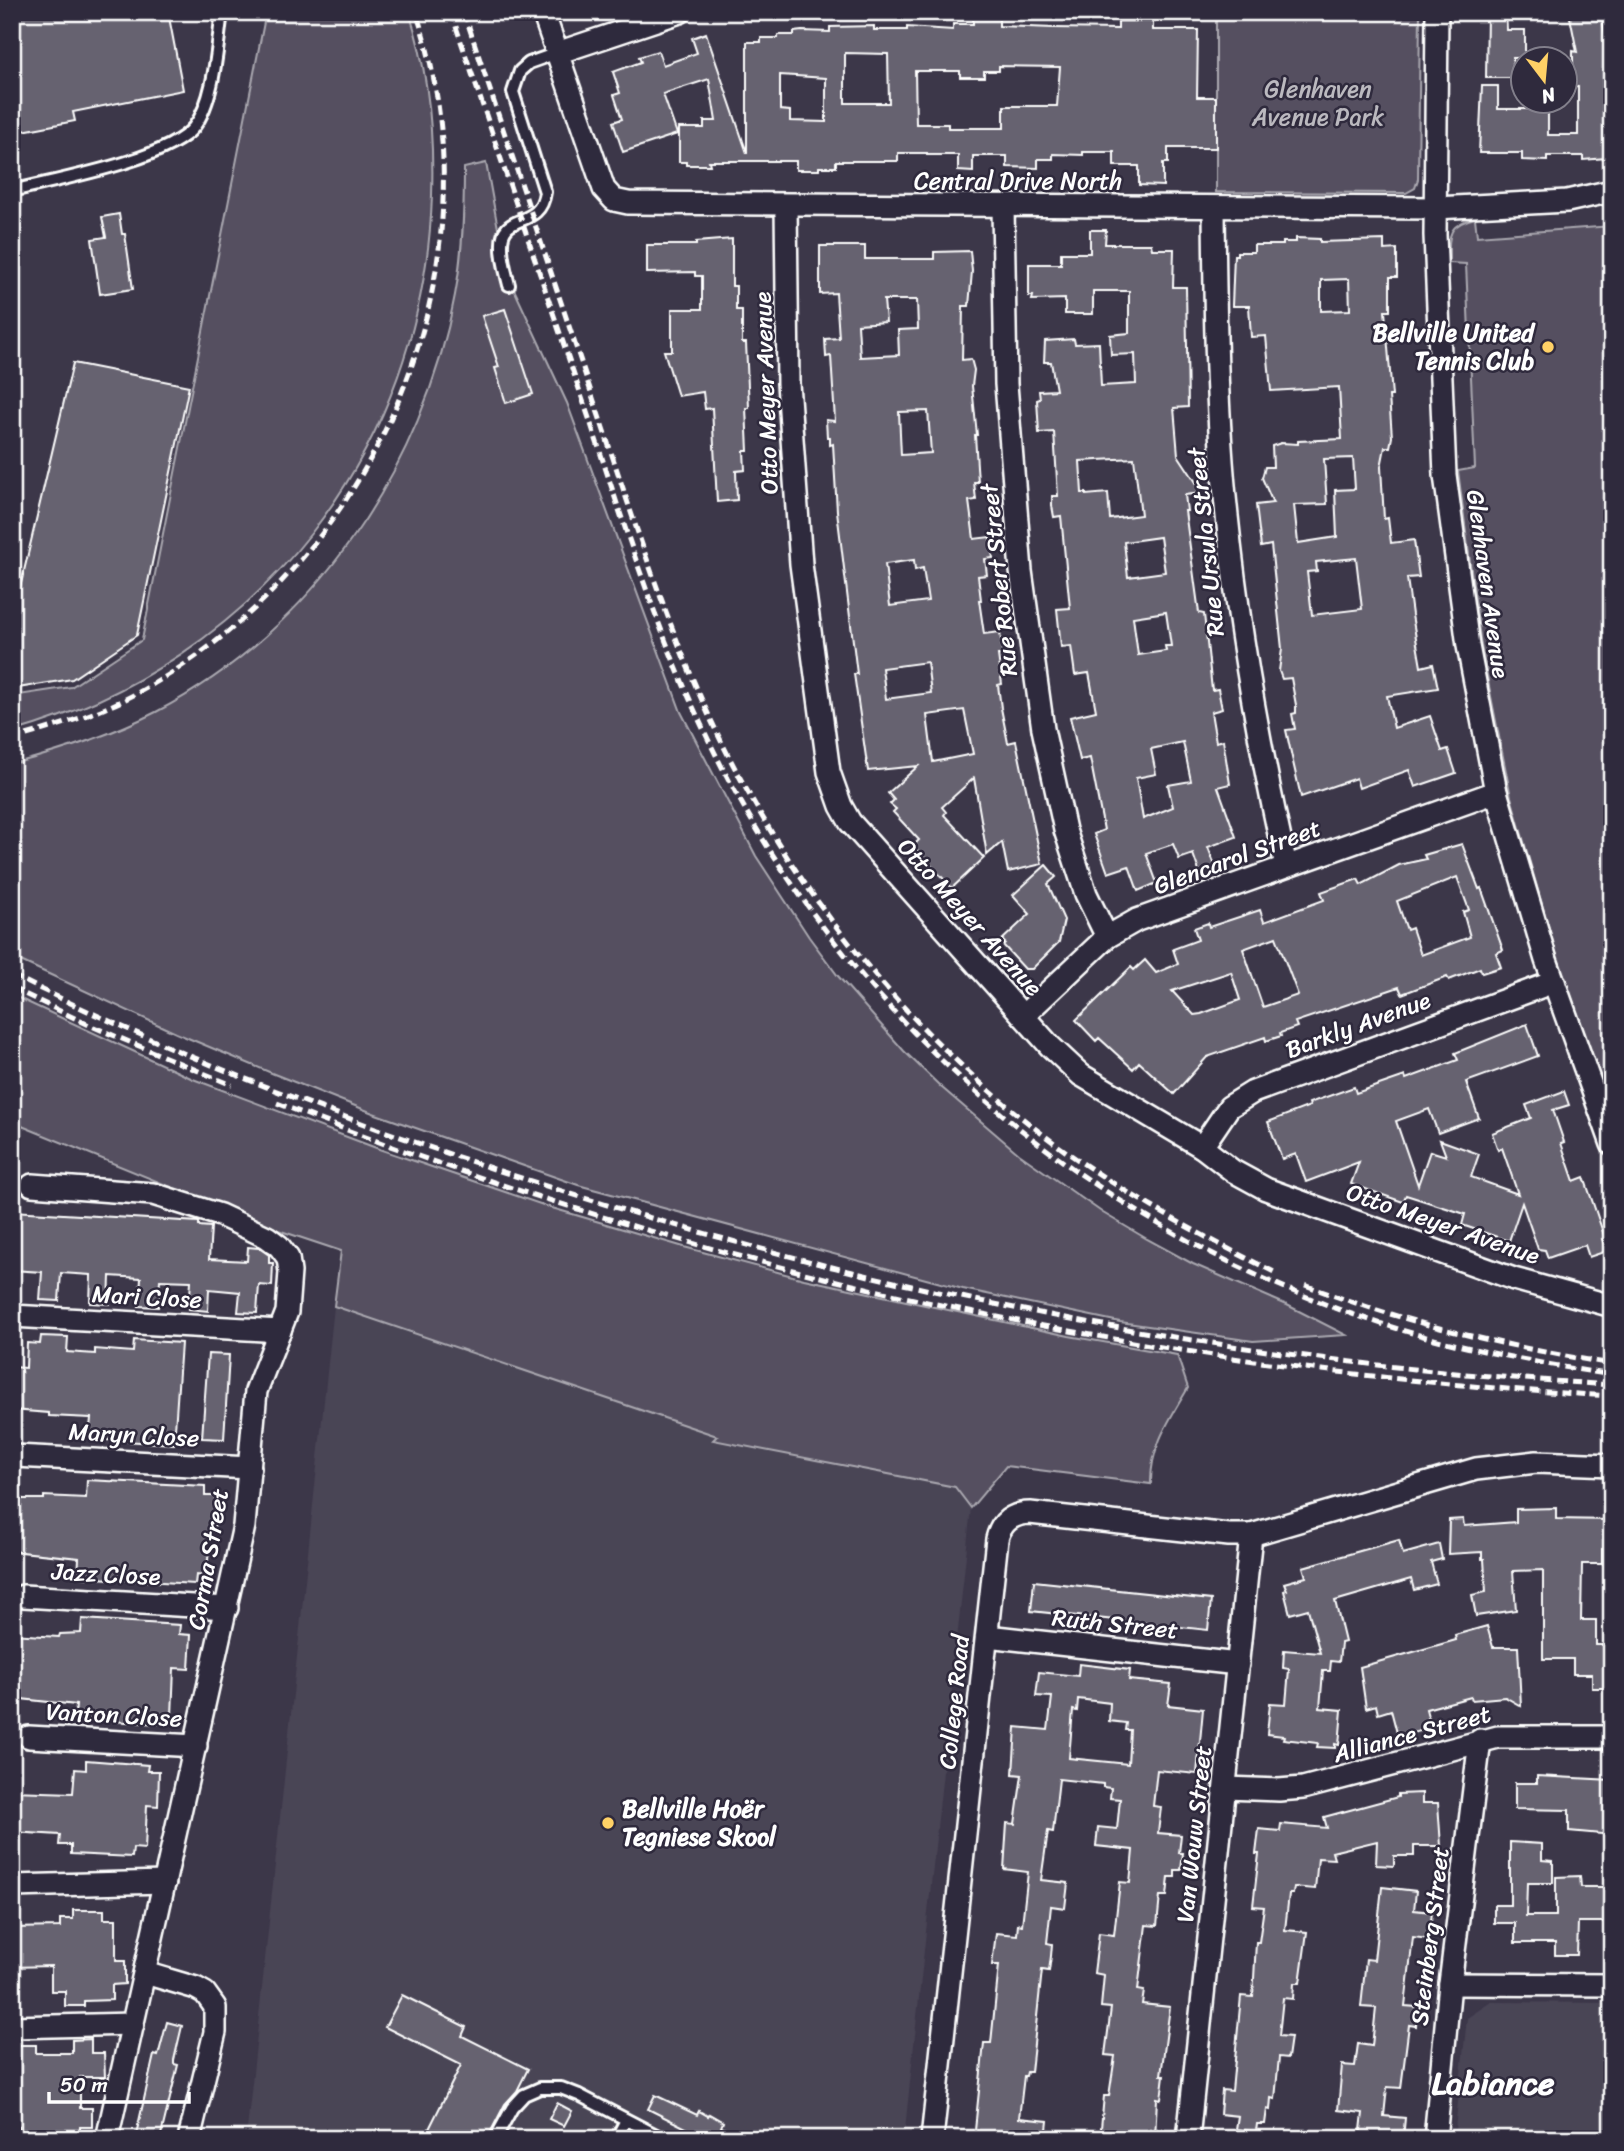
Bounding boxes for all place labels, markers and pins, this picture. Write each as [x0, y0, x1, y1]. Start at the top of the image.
place label: Bellville United Tennis Club [1373, 312, 1536, 382]
marker: Bellville United Tennis Club [1540, 339, 1556, 355]
place label: Bellville Hoër Tegniese Skool [622, 1788, 777, 1858]
marker: Bellville Hoër Tegniese Skool [600, 1815, 616, 1831]

